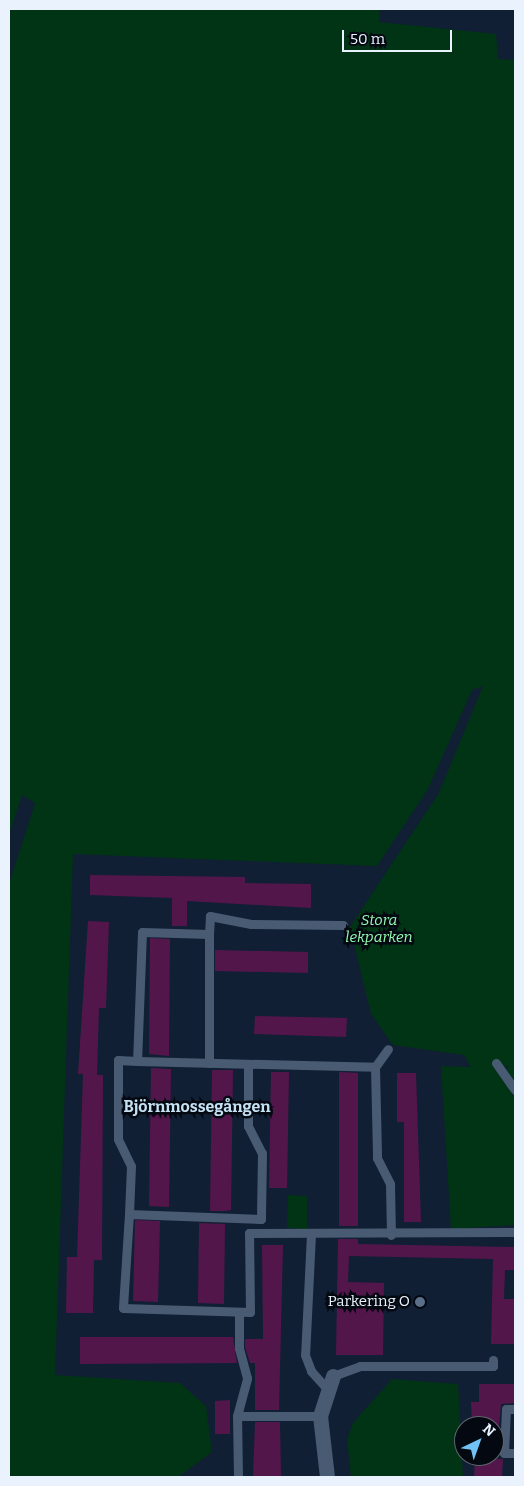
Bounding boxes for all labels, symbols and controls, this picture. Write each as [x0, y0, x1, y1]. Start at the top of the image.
scale bar [344, 20, 454, 52]
text: 50 m [350, 30, 385, 48]
park label: Stora lekparken [345, 911, 413, 946]
district label: Björnmossegången [123, 1097, 271, 1117]
place label: Parkering O [328, 1293, 410, 1311]
marker: Parkering O [414, 1296, 426, 1308]
north arrow [454, 1416, 504, 1466]
text: N [479, 1420, 498, 1440]

